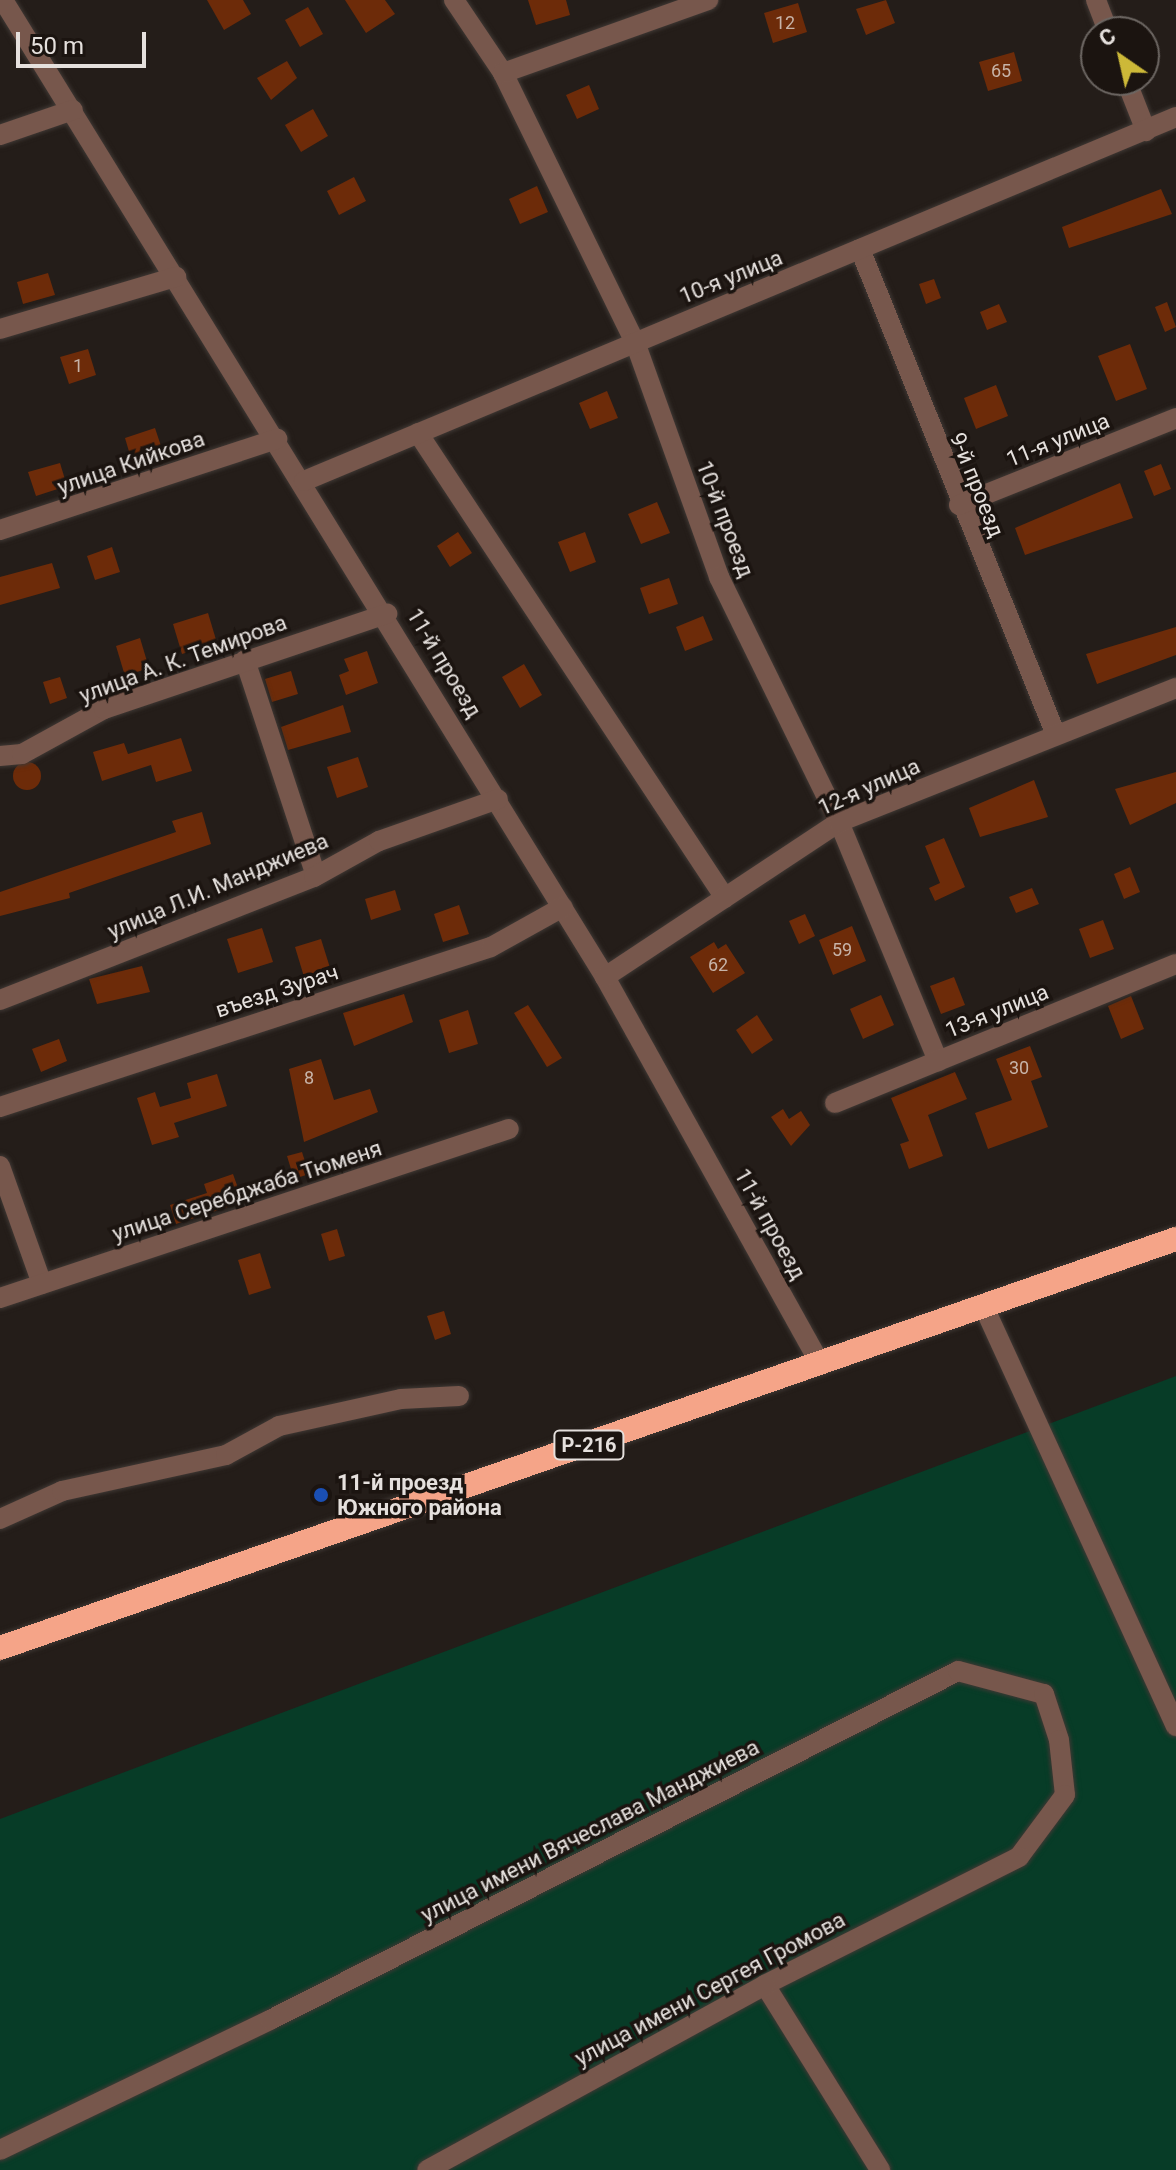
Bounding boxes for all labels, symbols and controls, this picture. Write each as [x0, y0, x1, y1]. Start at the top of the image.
house number: 12 [775, 12, 795, 34]
scale bar [20, 16, 150, 66]
north arrow [1080, 16, 1160, 96]
text: С [1094, 23, 1120, 52]
text: 50 m [30, 32, 84, 60]
house number: 65 [991, 60, 1011, 82]
street label: 10-я улица [676, 244, 786, 310]
house number: 1 [73, 355, 83, 377]
street label: 11-я улица [1003, 407, 1113, 473]
street label: улица Кийкова [54, 425, 208, 501]
street label: 9-й проезд [944, 429, 1010, 541]
street label: 10-й проезд [691, 457, 759, 581]
street label: 11-й проезд [401, 604, 487, 722]
street label: улица А. К. Темирова [76, 609, 290, 709]
street label: 12-я улица [814, 753, 924, 821]
street label: улица Л.И. Манджиева [104, 828, 332, 944]
house number: 59 [832, 939, 852, 961]
house number: 62 [708, 954, 728, 976]
street label: въезд Зурач [212, 959, 342, 1023]
street label: 13-я улица [942, 978, 1052, 1044]
house number: 30 [1009, 1057, 1029, 1079]
house number: 8 [304, 1067, 314, 1089]
street label: улица Серебджаба Тюменя [109, 1135, 385, 1247]
street label: 11-й проезд [729, 1164, 811, 1284]
road number: Р-216 [553, 1429, 625, 1461]
place label: 11-й проезд Южного района [337, 1469, 502, 1520]
marker: 11-й проезд Южного района [312, 1486, 330, 1504]
street label: улица имени Вячеслава Манджиева [417, 1734, 763, 1928]
street label: улица имени Сергея Громова [570, 1906, 850, 2072]

